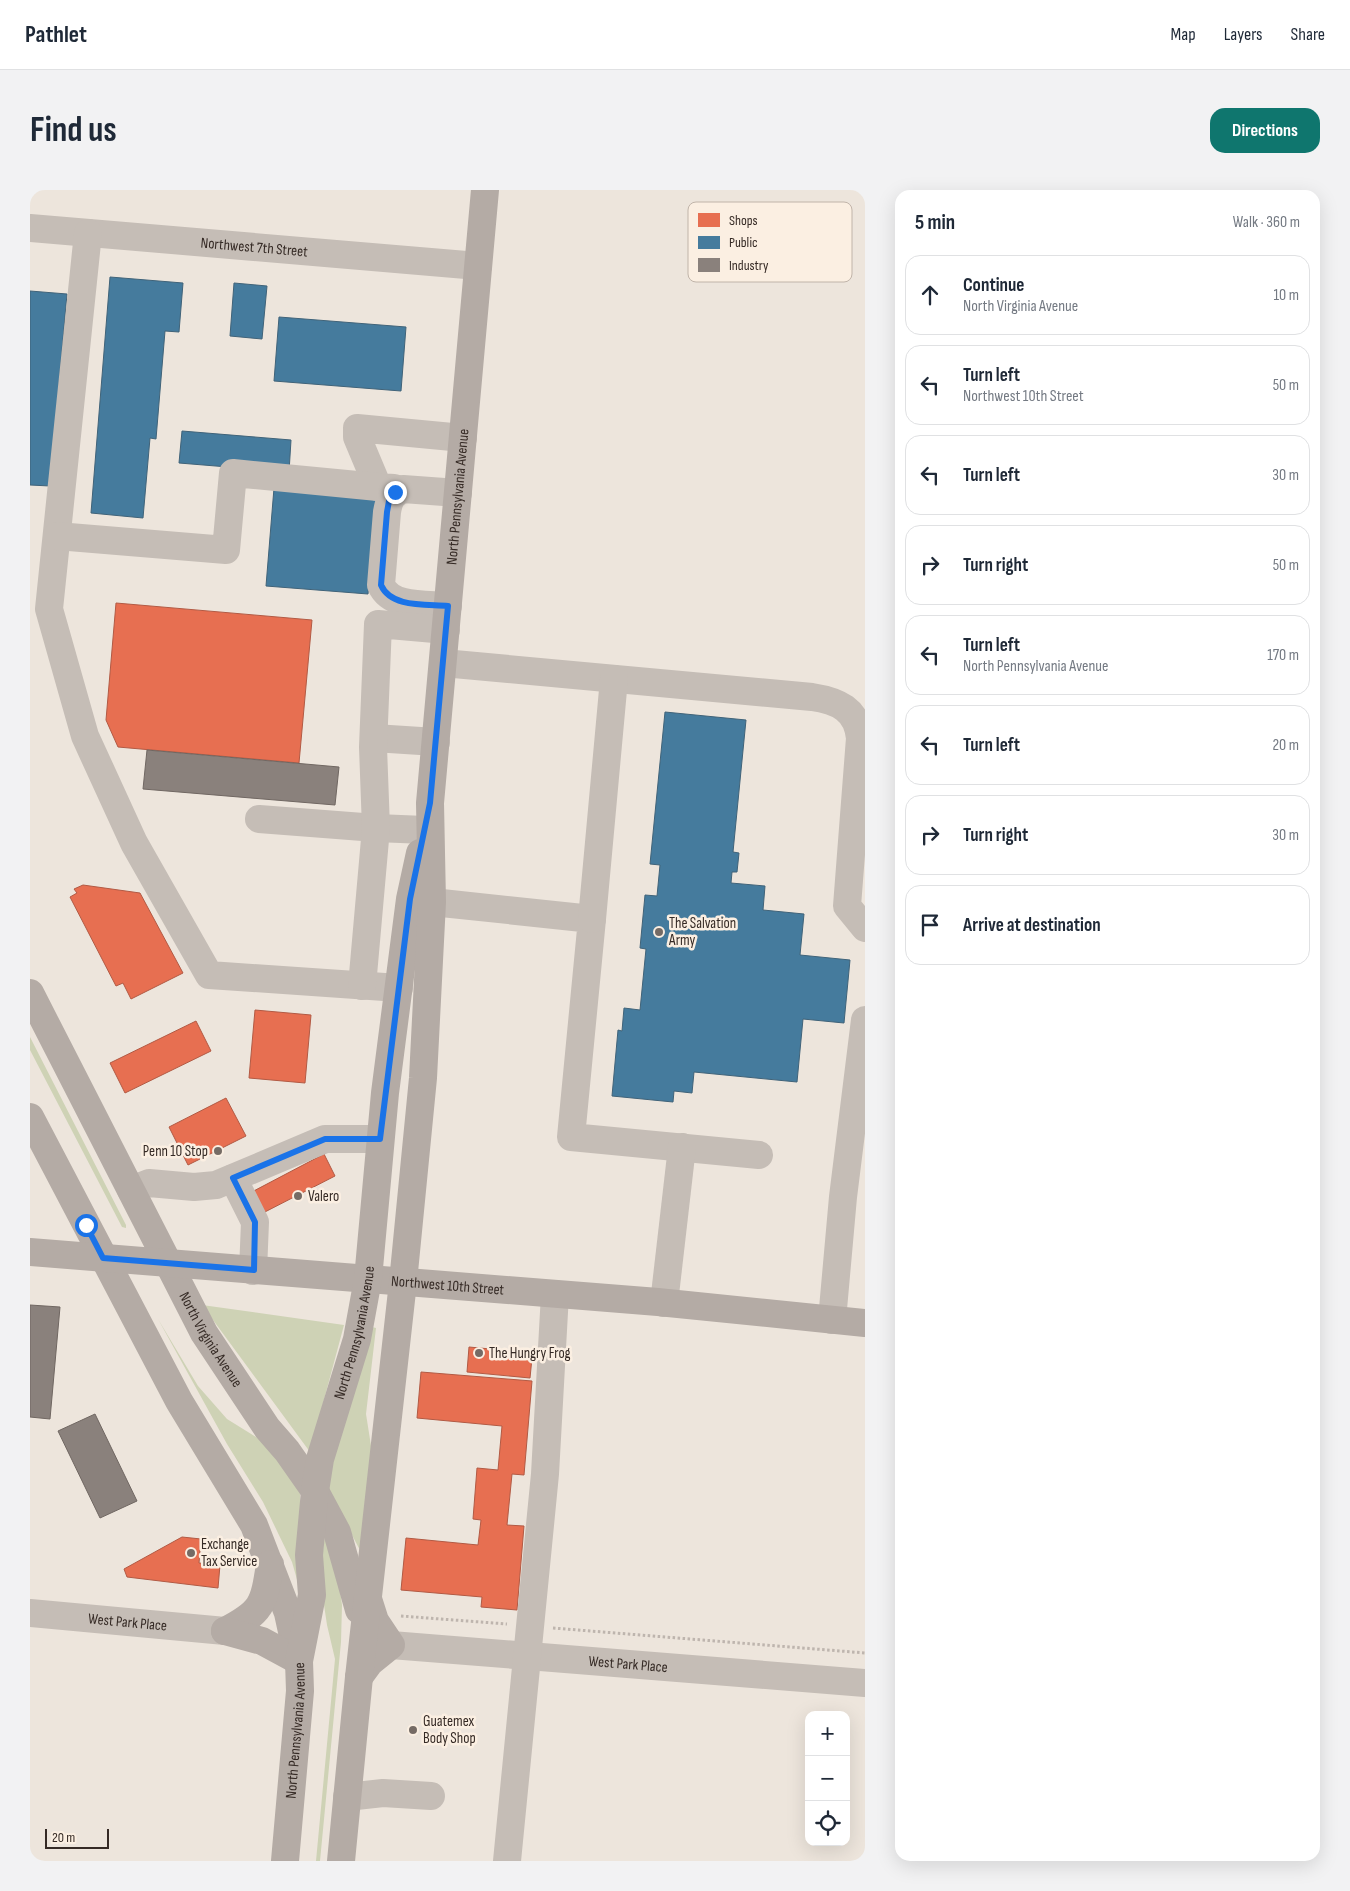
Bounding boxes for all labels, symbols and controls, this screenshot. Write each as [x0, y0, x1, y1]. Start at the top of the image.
text: Pathlet [25, 20, 87, 49]
text: Map [1171, 24, 1196, 45]
text: Layers [1224, 24, 1263, 45]
text: Share [1291, 24, 1325, 45]
button: Directions [1210, 108, 1320, 153]
text: Find us [30, 109, 117, 152]
legend [688, 202, 852, 282]
text: 5 min [915, 210, 955, 235]
text: Shops [729, 212, 758, 229]
text: Walk · 360 m [1233, 213, 1300, 232]
street label: Northwest 7th Street [200, 233, 309, 261]
text: Public [729, 234, 758, 251]
text: Industry [729, 257, 769, 274]
text: Continue [963, 274, 1024, 297]
icon: ahead [916, 281, 944, 309]
text: 10 m [1273, 286, 1299, 305]
text: North Virginia Avenue [963, 297, 1078, 316]
text: Turn left [963, 364, 1020, 387]
icon: left [916, 371, 944, 399]
text: 50 m [1273, 376, 1299, 395]
text: Northwest 10th Street [963, 387, 1084, 406]
street label: North Pennsylvania Avenue [442, 428, 473, 566]
icon: left [916, 461, 944, 489]
text: Turn left [963, 464, 1020, 487]
text: 30 m [1272, 466, 1299, 485]
route end [384, 481, 407, 504]
icon: right [916, 551, 944, 579]
text: Turn right [963, 554, 1028, 577]
text: 50 m [1273, 556, 1299, 575]
text: Turn left [963, 634, 1020, 657]
icon: left [916, 641, 944, 669]
text: 170 m [1267, 646, 1299, 665]
text: North Pennsylvania Avenue [963, 657, 1108, 676]
icon: left [916, 731, 944, 759]
text: Turn left [963, 734, 1020, 757]
text: 20 m [1272, 736, 1299, 755]
icon: right [916, 821, 944, 849]
text: Turn right [963, 824, 1028, 847]
text: 30 m [1272, 826, 1299, 845]
icon: arrive [916, 911, 944, 939]
place label: The Salvation Army [668, 914, 736, 950]
text: Arrive at destination [963, 914, 1101, 937]
marker: The Salvation Army [653, 926, 665, 938]
place label: Penn 10 Stop [143, 1142, 208, 1161]
marker: Penn 10 Stop [212, 1145, 224, 1157]
place label: Valero [308, 1187, 339, 1206]
marker: Valero [292, 1190, 304, 1202]
route start [75, 1214, 98, 1237]
street label: North Pennsylvania Avenue [330, 1265, 379, 1402]
street label: Northwest 10th Street [391, 1271, 505, 1299]
street label: North Virginia Avenue [175, 1289, 247, 1391]
place label: The Hungry Frog [489, 1344, 571, 1363]
marker: The Hungry Frog [473, 1347, 485, 1359]
place label: Exchange Tax Service [201, 1535, 257, 1571]
marker: Exchange Tax Service [185, 1547, 197, 1559]
street label: West Park Place [87, 1609, 168, 1635]
street label: West Park Place [588, 1651, 668, 1677]
street label: North Pennsylvania Avenue [281, 1662, 310, 1799]
map controls [805, 1711, 850, 1846]
button: + [805, 1711, 850, 1756]
place label: Guatemex Body Shop [423, 1712, 476, 1748]
marker: Guatemex Body Shop [407, 1724, 419, 1736]
button: − [805, 1756, 850, 1801]
button: locate [805, 1801, 850, 1846]
scale bar [45, 1826, 109, 1849]
text: 20 m [52, 1829, 75, 1846]

